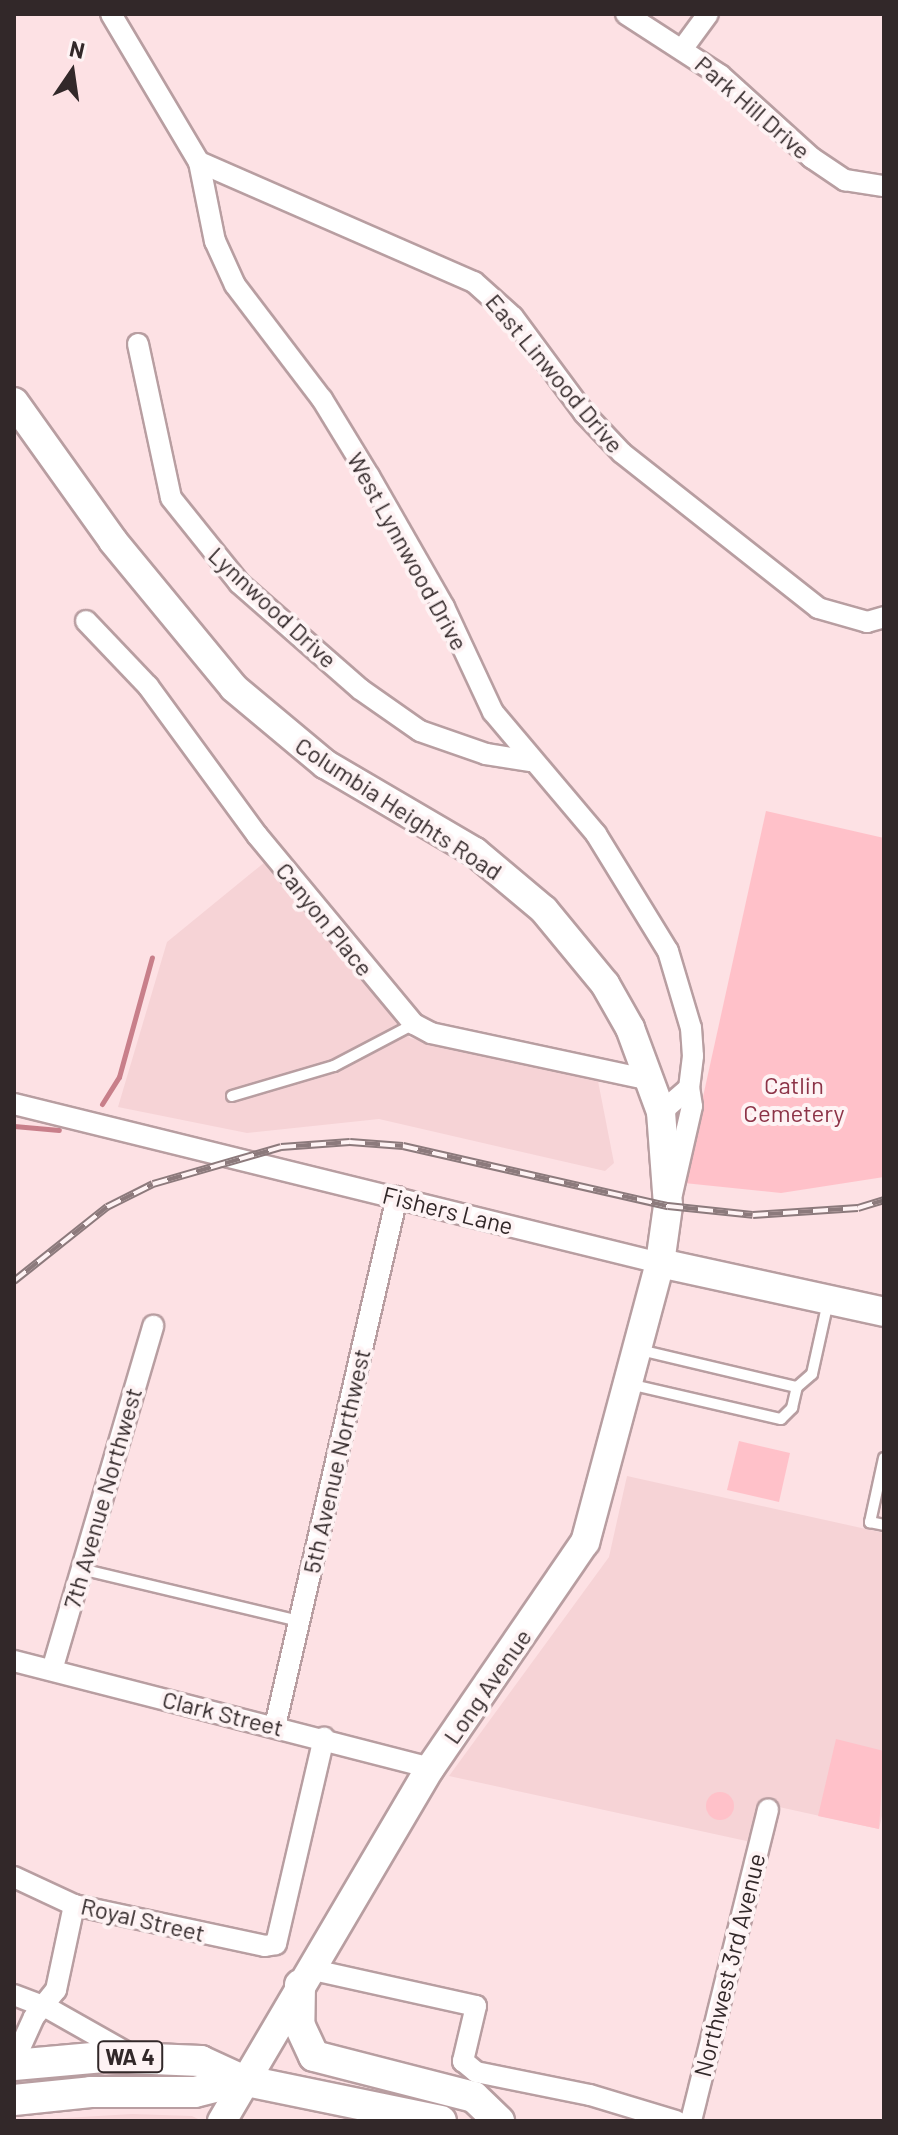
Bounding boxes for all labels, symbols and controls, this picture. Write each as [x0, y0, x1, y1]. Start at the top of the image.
north arrow [32, 32, 112, 112]
text: N [67, 34, 87, 63]
street label: Park Hill Drive [690, 49, 816, 165]
street label: East Linwood Drive [480, 288, 630, 458]
street label: West Lynnwood Drive [342, 447, 474, 655]
street label: Lynnwood Drive [203, 540, 343, 674]
street label: Columbia Heights Road [290, 730, 508, 886]
street label: Canyon Place [270, 856, 380, 982]
park label: Catlin Cemetery [743, 1071, 845, 1127]
street label: Fishers Lane [380, 1180, 516, 1240]
street label: 5th Avenue Northwest [296, 1346, 376, 1576]
street label: 7th Avenue Northwest [57, 1384, 147, 1612]
street label: Long Avenue [437, 1623, 537, 1749]
street label: Clark Street [160, 1684, 286, 1742]
street label: Northwest 3rd Avenue [687, 1850, 771, 2080]
street label: Royal Street [78, 1891, 208, 1947]
road number: WA 4 [96, 2039, 164, 2075]

